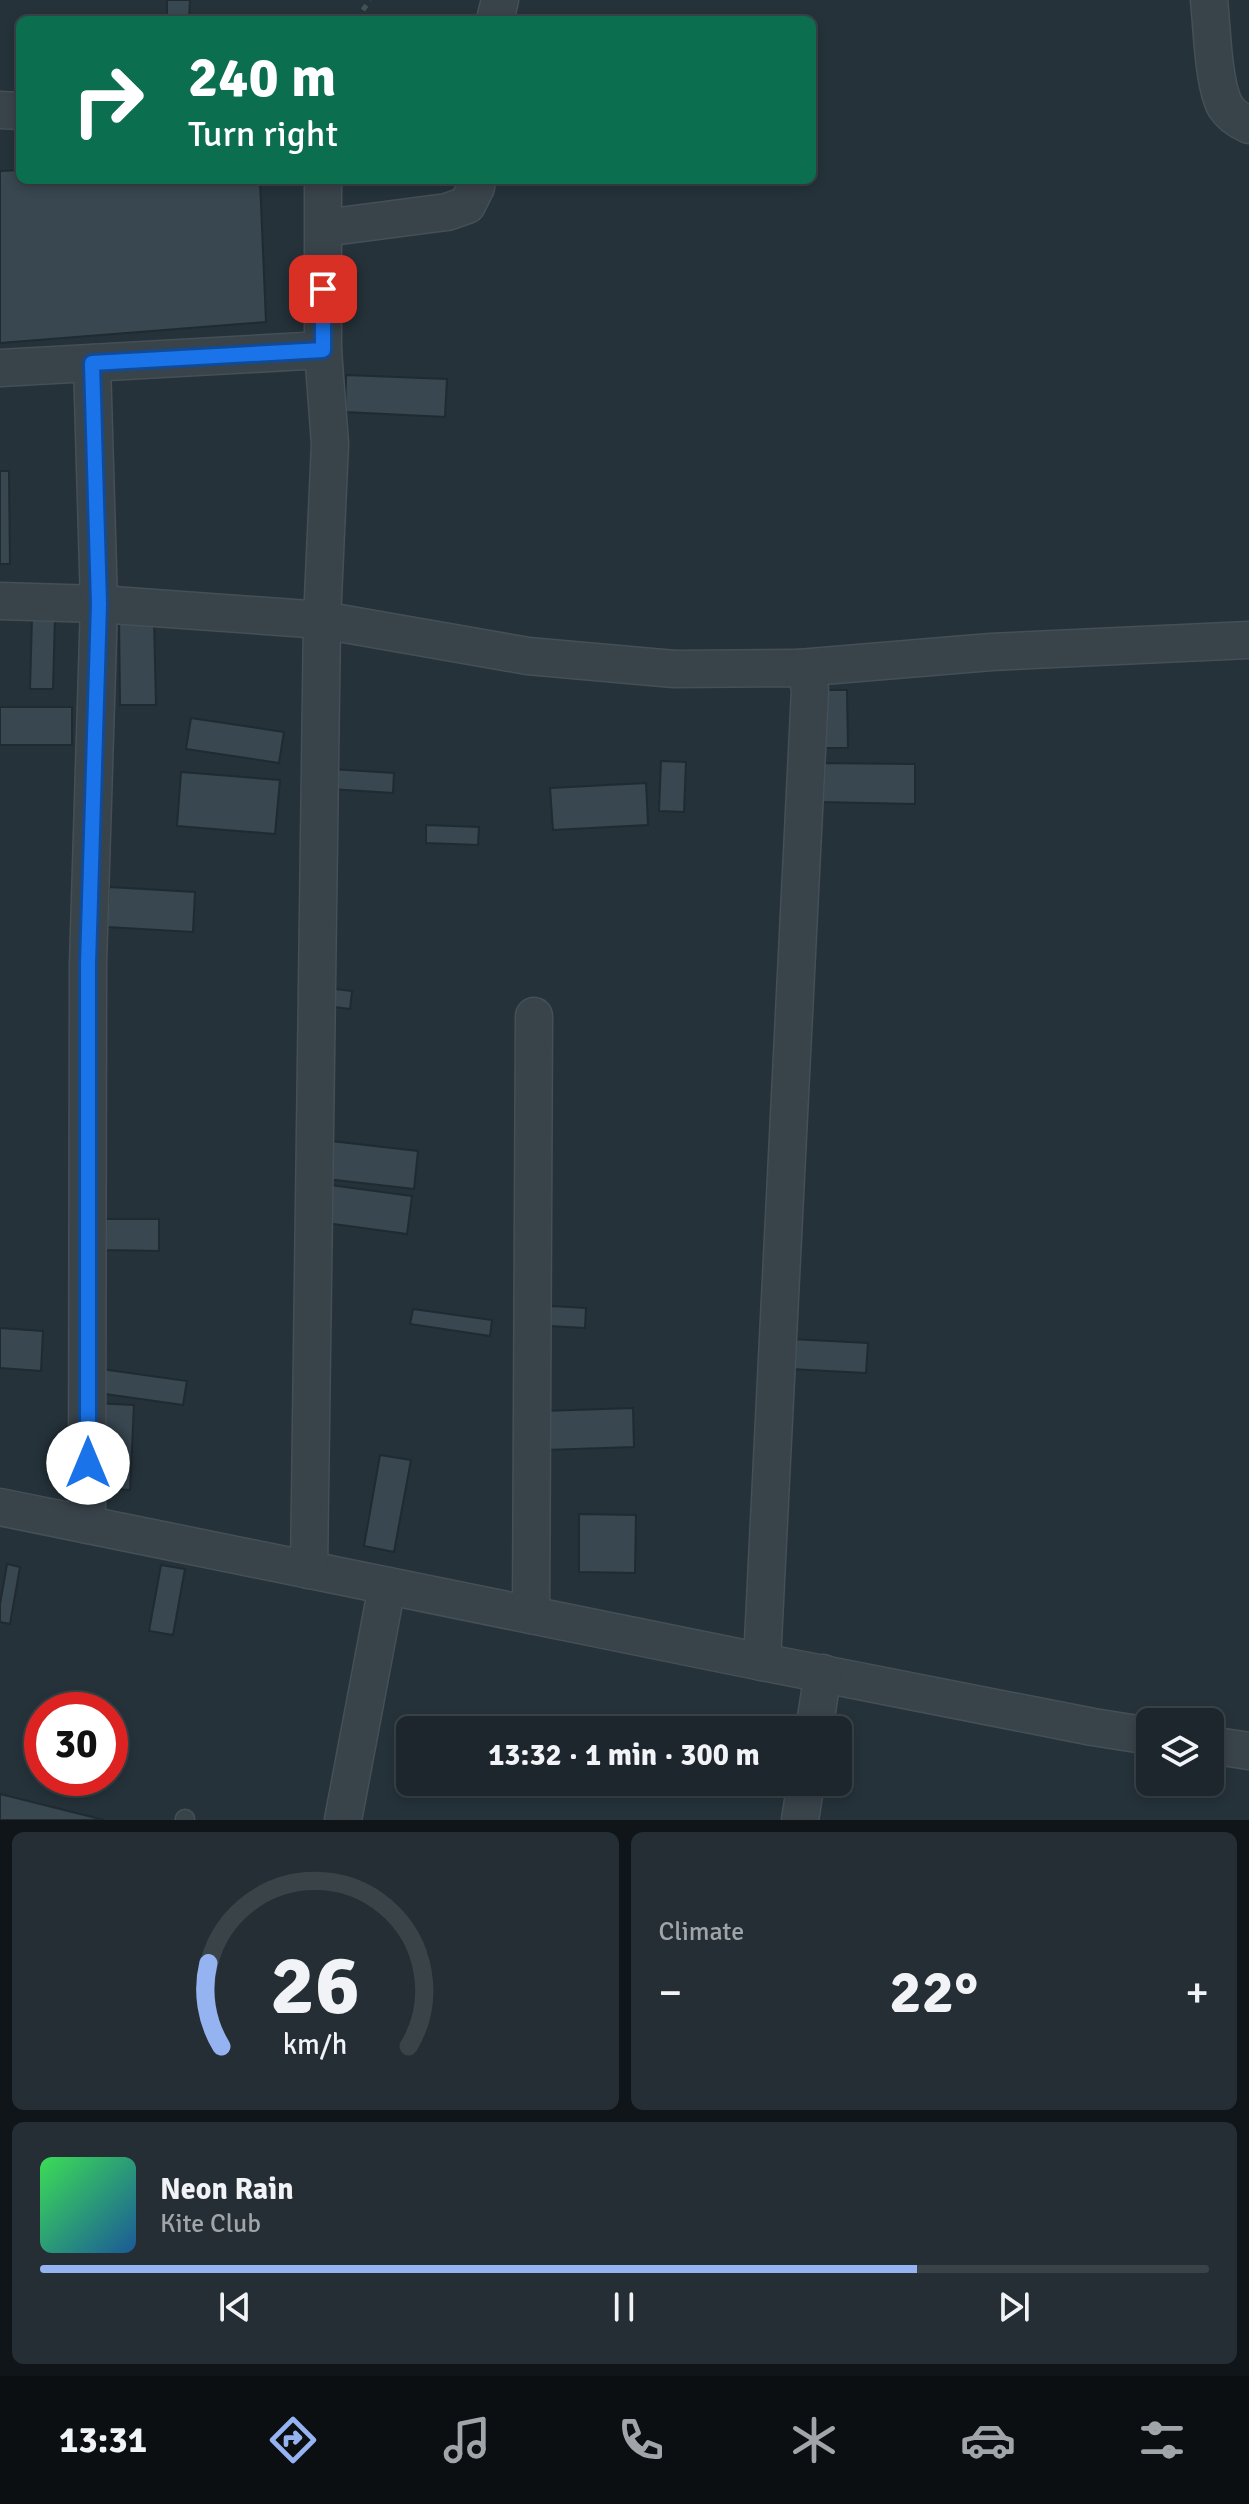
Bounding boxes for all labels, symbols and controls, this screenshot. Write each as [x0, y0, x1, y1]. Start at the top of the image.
text: 240 m [188, 43, 336, 112]
icon: right [56, 48, 160, 152]
text: Turn right [188, 112, 338, 157]
pin [289, 255, 357, 323]
icon: arrive [301, 267, 345, 311]
position arrow [46, 1421, 130, 1505]
speed limit sign: 30 [24, 1692, 128, 1796]
map controls [1136, 1708, 1224, 1796]
button: layers [1136, 1708, 1224, 1796]
text: 13:32 · 1 min · 300 m [488, 1737, 760, 1774]
text: Climate [659, 1916, 744, 1948]
text: 26 [270, 1935, 360, 2037]
text: 22° [889, 1956, 978, 2030]
text: − [659, 1966, 682, 2020]
text: + [1185, 1966, 1209, 2020]
text: km/h [283, 2027, 348, 2062]
text: Neon Rain [160, 2171, 294, 2208]
text: Kite Club [160, 2208, 261, 2240]
icon: previous [213, 2285, 257, 2329]
icon: pause [602, 2285, 646, 2329]
icon: next [992, 2285, 1036, 2329]
icon: directions [265, 2412, 321, 2468]
icon: music [439, 2412, 495, 2468]
icon: phone [613, 2412, 669, 2468]
icon: climate [786, 2412, 842, 2468]
icon: car [960, 2412, 1016, 2468]
icon: filters [1134, 2412, 1190, 2468]
text: 13:31 [59, 2418, 147, 2463]

